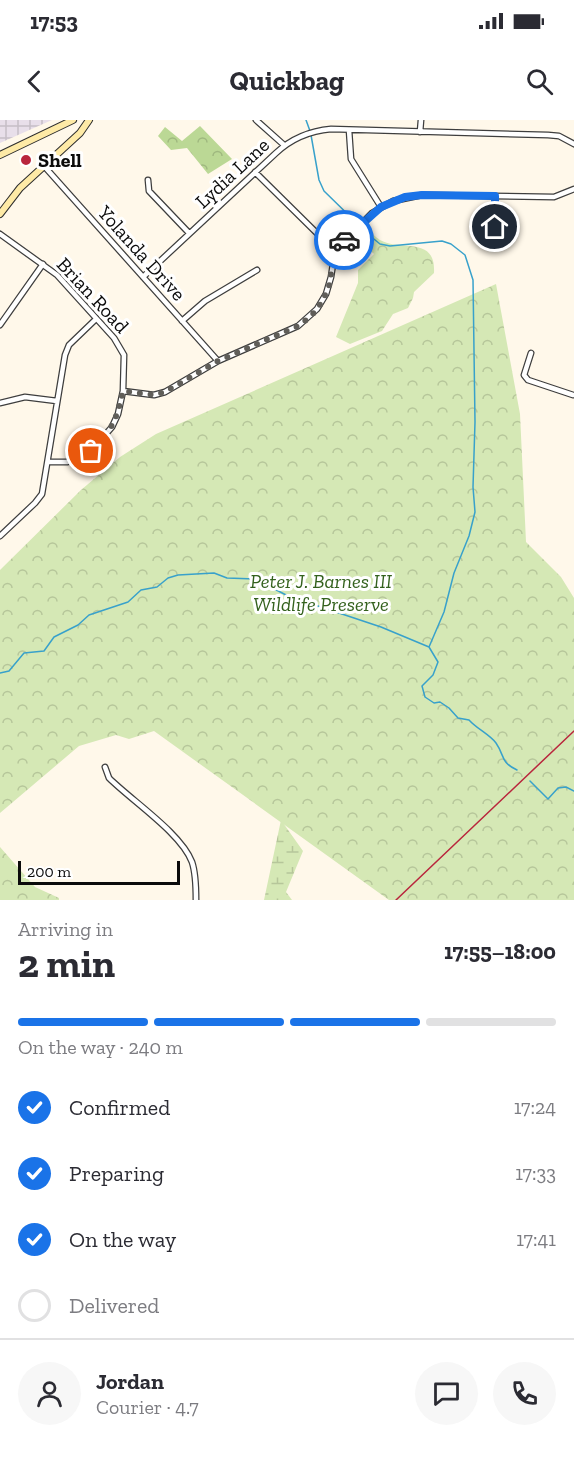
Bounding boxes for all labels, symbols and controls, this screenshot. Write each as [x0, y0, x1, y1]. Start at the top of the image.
text: 17:53 [30, 8, 78, 35]
icon: back [18, 65, 51, 98]
text: Quickbag [230, 65, 344, 97]
icon: search [523, 65, 556, 98]
street label: Lydia Lane [190, 133, 274, 213]
place label: Shell [38, 148, 82, 172]
marker: Shell [19, 153, 33, 167]
street label: Yolanda Drive [92, 200, 191, 306]
pin [469, 201, 520, 252]
courier [314, 210, 374, 270]
icon: home [478, 210, 511, 243]
icon: car [328, 224, 361, 257]
street label: Brian Road [52, 252, 134, 338]
pin [65, 425, 116, 476]
icon: bag [74, 434, 107, 467]
park label: Peter J. Barnes III Wildlife Preserve [250, 569, 393, 616]
scale bar [18, 858, 180, 886]
text: 200 m [27, 862, 71, 881]
text: Arriving in [18, 917, 113, 941]
text: 17:55–18:00 [444, 938, 556, 965]
text: 2 min [18, 940, 115, 987]
text: On the way · 240 m [18, 1035, 183, 1059]
icon: check [18, 1091, 51, 1124]
text: Confirmed [69, 1094, 170, 1121]
text: 17:24 [514, 1095, 556, 1119]
icon: check [18, 1157, 51, 1190]
text: Preparing [69, 1160, 164, 1187]
text: 17:33 [515, 1161, 556, 1185]
icon: check [18, 1223, 51, 1256]
text: On the way [69, 1226, 176, 1253]
text: 17:41 [516, 1227, 556, 1251]
text: Delivered [69, 1292, 159, 1319]
button: person [18, 1362, 81, 1425]
button: chat [415, 1362, 478, 1425]
button: phone [493, 1362, 556, 1425]
text: Jordan [96, 1368, 164, 1395]
text: Courier · 4.7 [96, 1395, 199, 1419]

